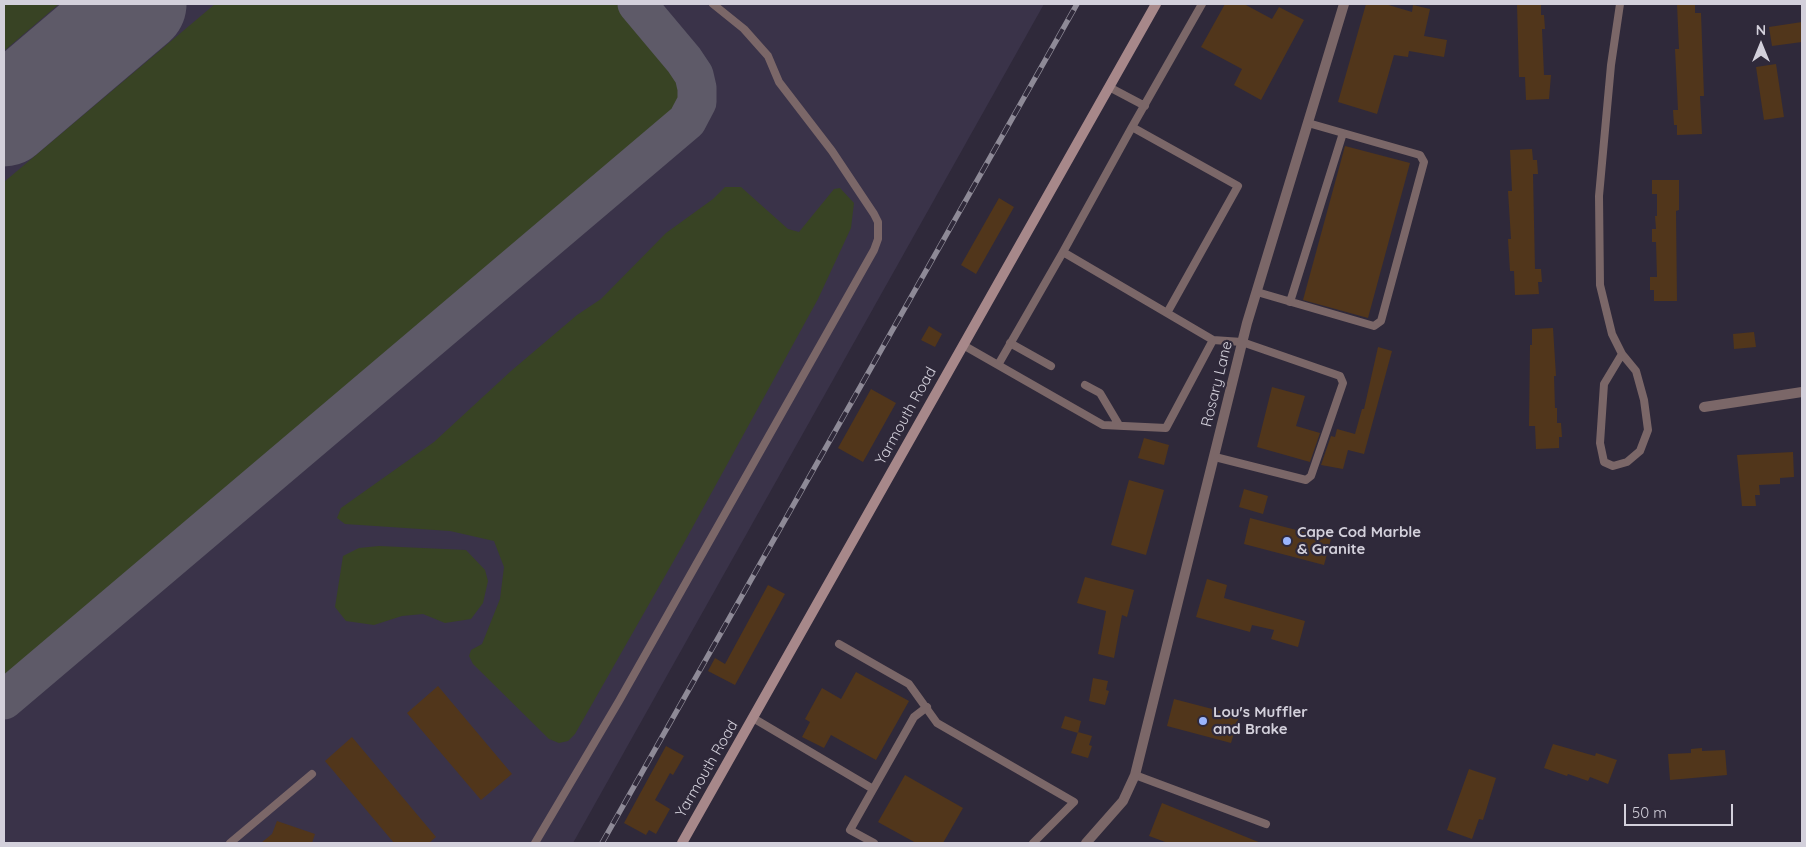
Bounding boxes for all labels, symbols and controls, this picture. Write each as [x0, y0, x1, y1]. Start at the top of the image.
north arrow [1736, 20, 1786, 70]
text: N [1756, 21, 1766, 39]
street label: Rosary Lane [1198, 339, 1236, 429]
street label: Yarmouth Road [872, 364, 940, 468]
place label: Cape Cod Marble & Granite [1297, 523, 1421, 558]
marker: Cape Cod Marble & Granite [1281, 535, 1293, 547]
place label: Lou's Muffler and Brake [1213, 703, 1308, 738]
marker: Lou's Muffler and Brake [1197, 715, 1209, 727]
street label: Yarmouth Road [672, 717, 742, 821]
scale bar [1626, 794, 1735, 826]
text: 50 m [1632, 803, 1667, 822]

